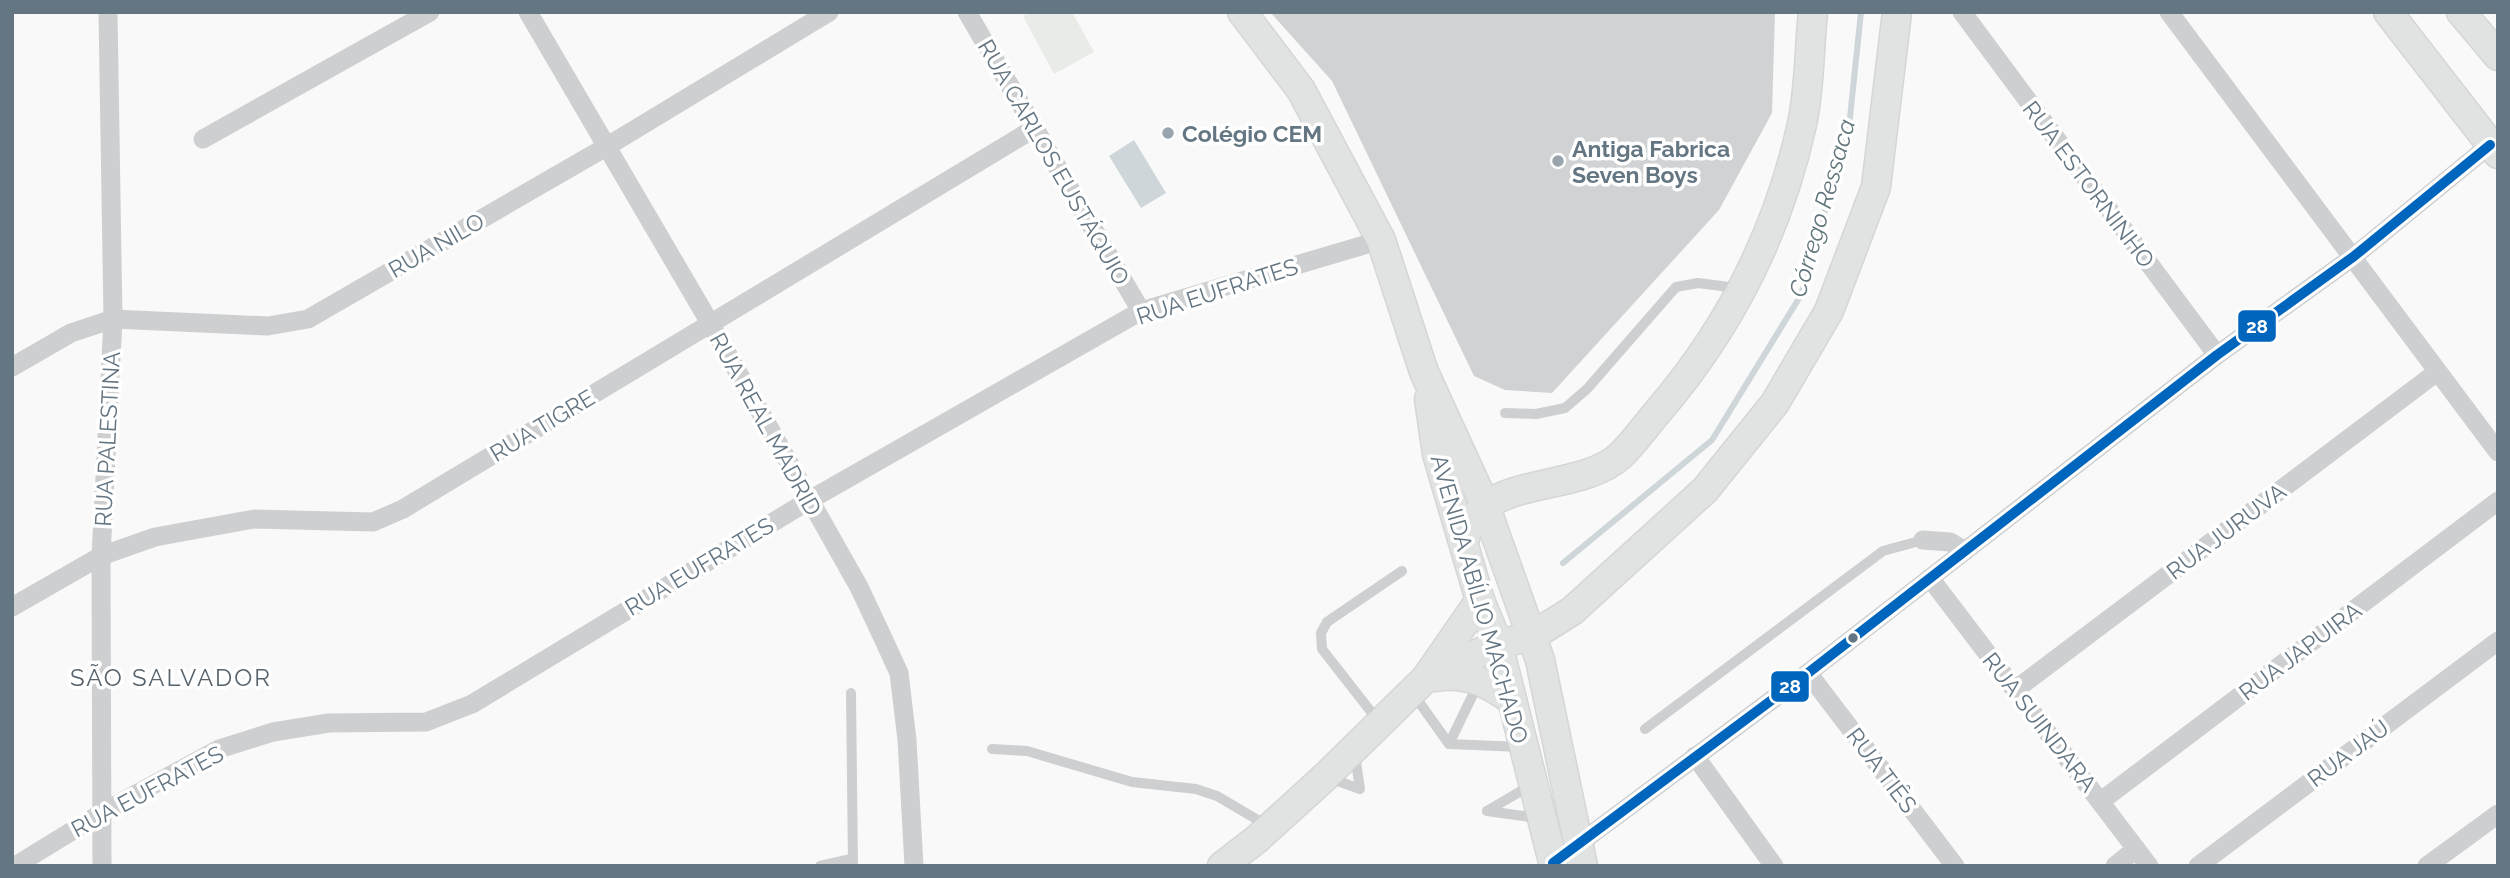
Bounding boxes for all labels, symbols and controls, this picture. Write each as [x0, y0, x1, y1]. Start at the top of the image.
street label: RUA CARLOS EUSTÁQUIO [973, 35, 1135, 289]
street label: RUA ESTORNINHO [2018, 95, 2160, 273]
water label: Córrego Ressaca [1783, 116, 1861, 300]
place label: Colégio CEM [1182, 120, 1322, 147]
marker: Colégio CEM [1160, 125, 1176, 141]
place label: Antiga Fabrica Seven Boys [1572, 135, 1730, 188]
marker: Antiga Fabrica Seven Boys [1550, 153, 1566, 169]
street label: RUA NILO [383, 207, 489, 283]
street label: RUA EUFRATES [1133, 252, 1301, 330]
line badge: 28 [2237, 309, 2277, 343]
text: 28 [2246, 315, 2268, 337]
street label: RUA REAL MADRID [705, 328, 827, 520]
street label: RUA PALESTINA [89, 350, 125, 527]
street label: RUA TIGRE [485, 383, 599, 467]
street label: AVENIDA ABÍLIO MACHADO [1426, 452, 1534, 746]
street label: RUA JURUVA [2161, 477, 2291, 585]
street label: RUA EUFRATES [620, 511, 778, 621]
street label: RUA JAPUIRA [2234, 596, 2367, 706]
unlabelled marker [1846, 631, 1860, 645]
street label: RUA SUINDARA [1977, 647, 2103, 797]
district label: SÃO SALVADOR [70, 663, 272, 692]
line badge: 28 [1770, 670, 1810, 703]
text: 28 [1779, 675, 1801, 697]
street label: RUA JAÚ [2302, 714, 2394, 792]
street label: RUA TIÊS [1841, 722, 1923, 818]
street label: RUA EUFRATES [66, 740, 228, 842]

